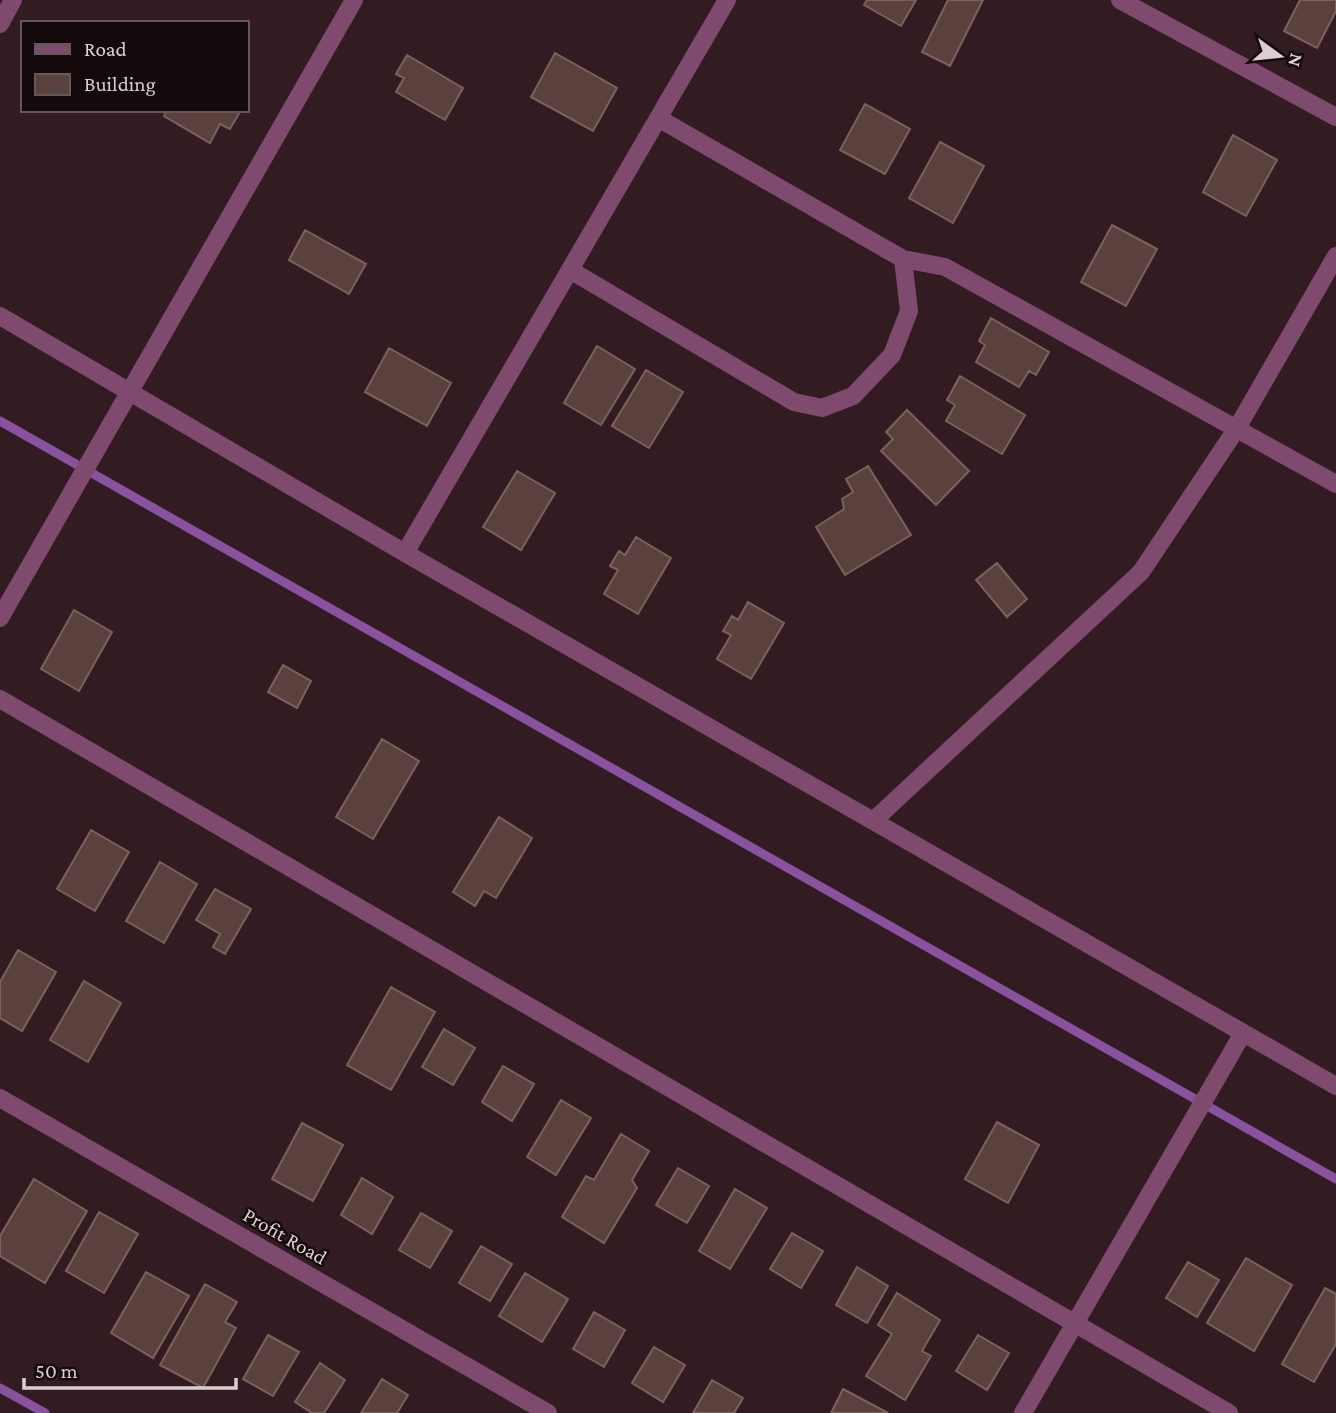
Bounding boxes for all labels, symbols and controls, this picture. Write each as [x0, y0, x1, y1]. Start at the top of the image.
legend [21, 21, 248, 112]
north arrow [1245, 21, 1315, 91]
text: Road [84, 37, 127, 61]
text: N [1284, 51, 1308, 69]
text: Building [84, 72, 156, 96]
street label: Profit Road [239, 1202, 331, 1270]
scale bar [24, 1346, 236, 1390]
text: 50 m [35, 1359, 78, 1383]

